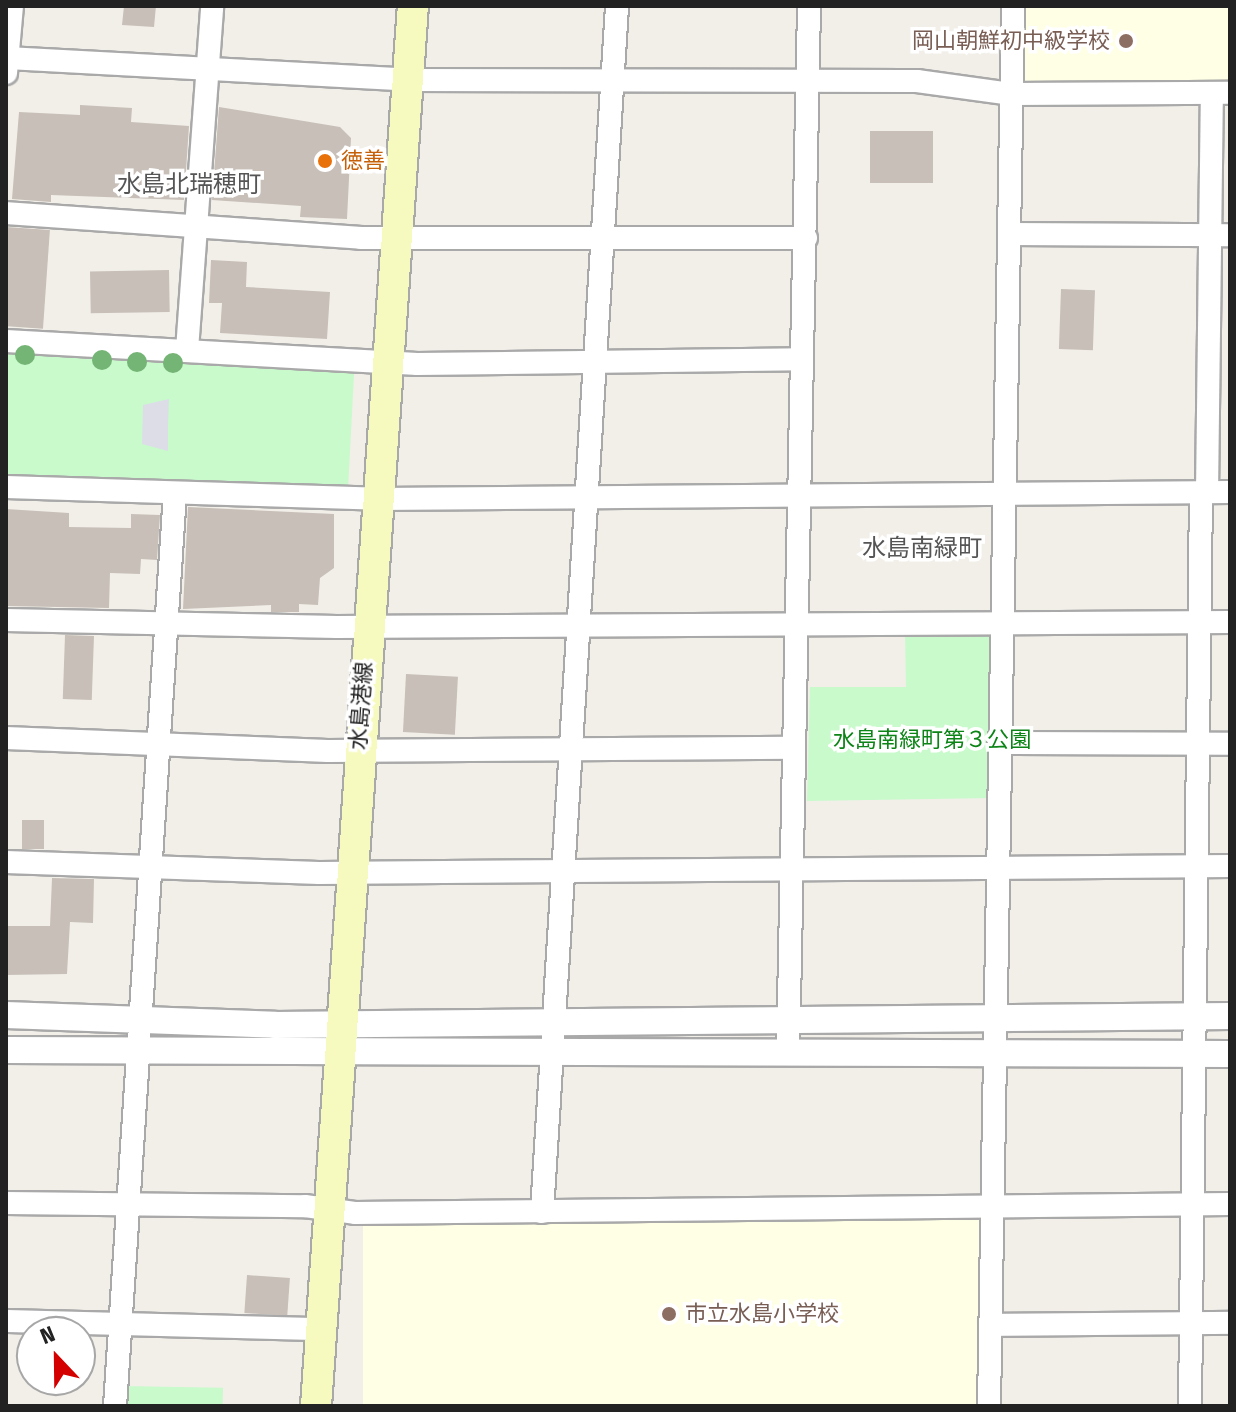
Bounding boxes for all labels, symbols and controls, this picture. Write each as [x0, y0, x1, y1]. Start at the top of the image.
place label: 岡山朝鮮初中級学校 [912, 28, 1110, 54]
marker: 岡山朝鮮初中級学校 [1117, 32, 1135, 50]
place label: 徳善 [341, 148, 385, 174]
marker: 徳善 [316, 152, 334, 170]
district label: 水島北瑞穂町 [117, 171, 261, 199]
district label: 水島南緑町 [862, 535, 982, 563]
street label: 水島港線 [345, 661, 377, 751]
park label: 水島南緑町第３公園 [833, 727, 1031, 753]
place label: 市立水島小学校 [685, 1301, 839, 1327]
marker: 市立水島小学校 [660, 1305, 678, 1323]
north arrow [16, 1316, 96, 1396]
text: N [36, 1320, 59, 1350]

